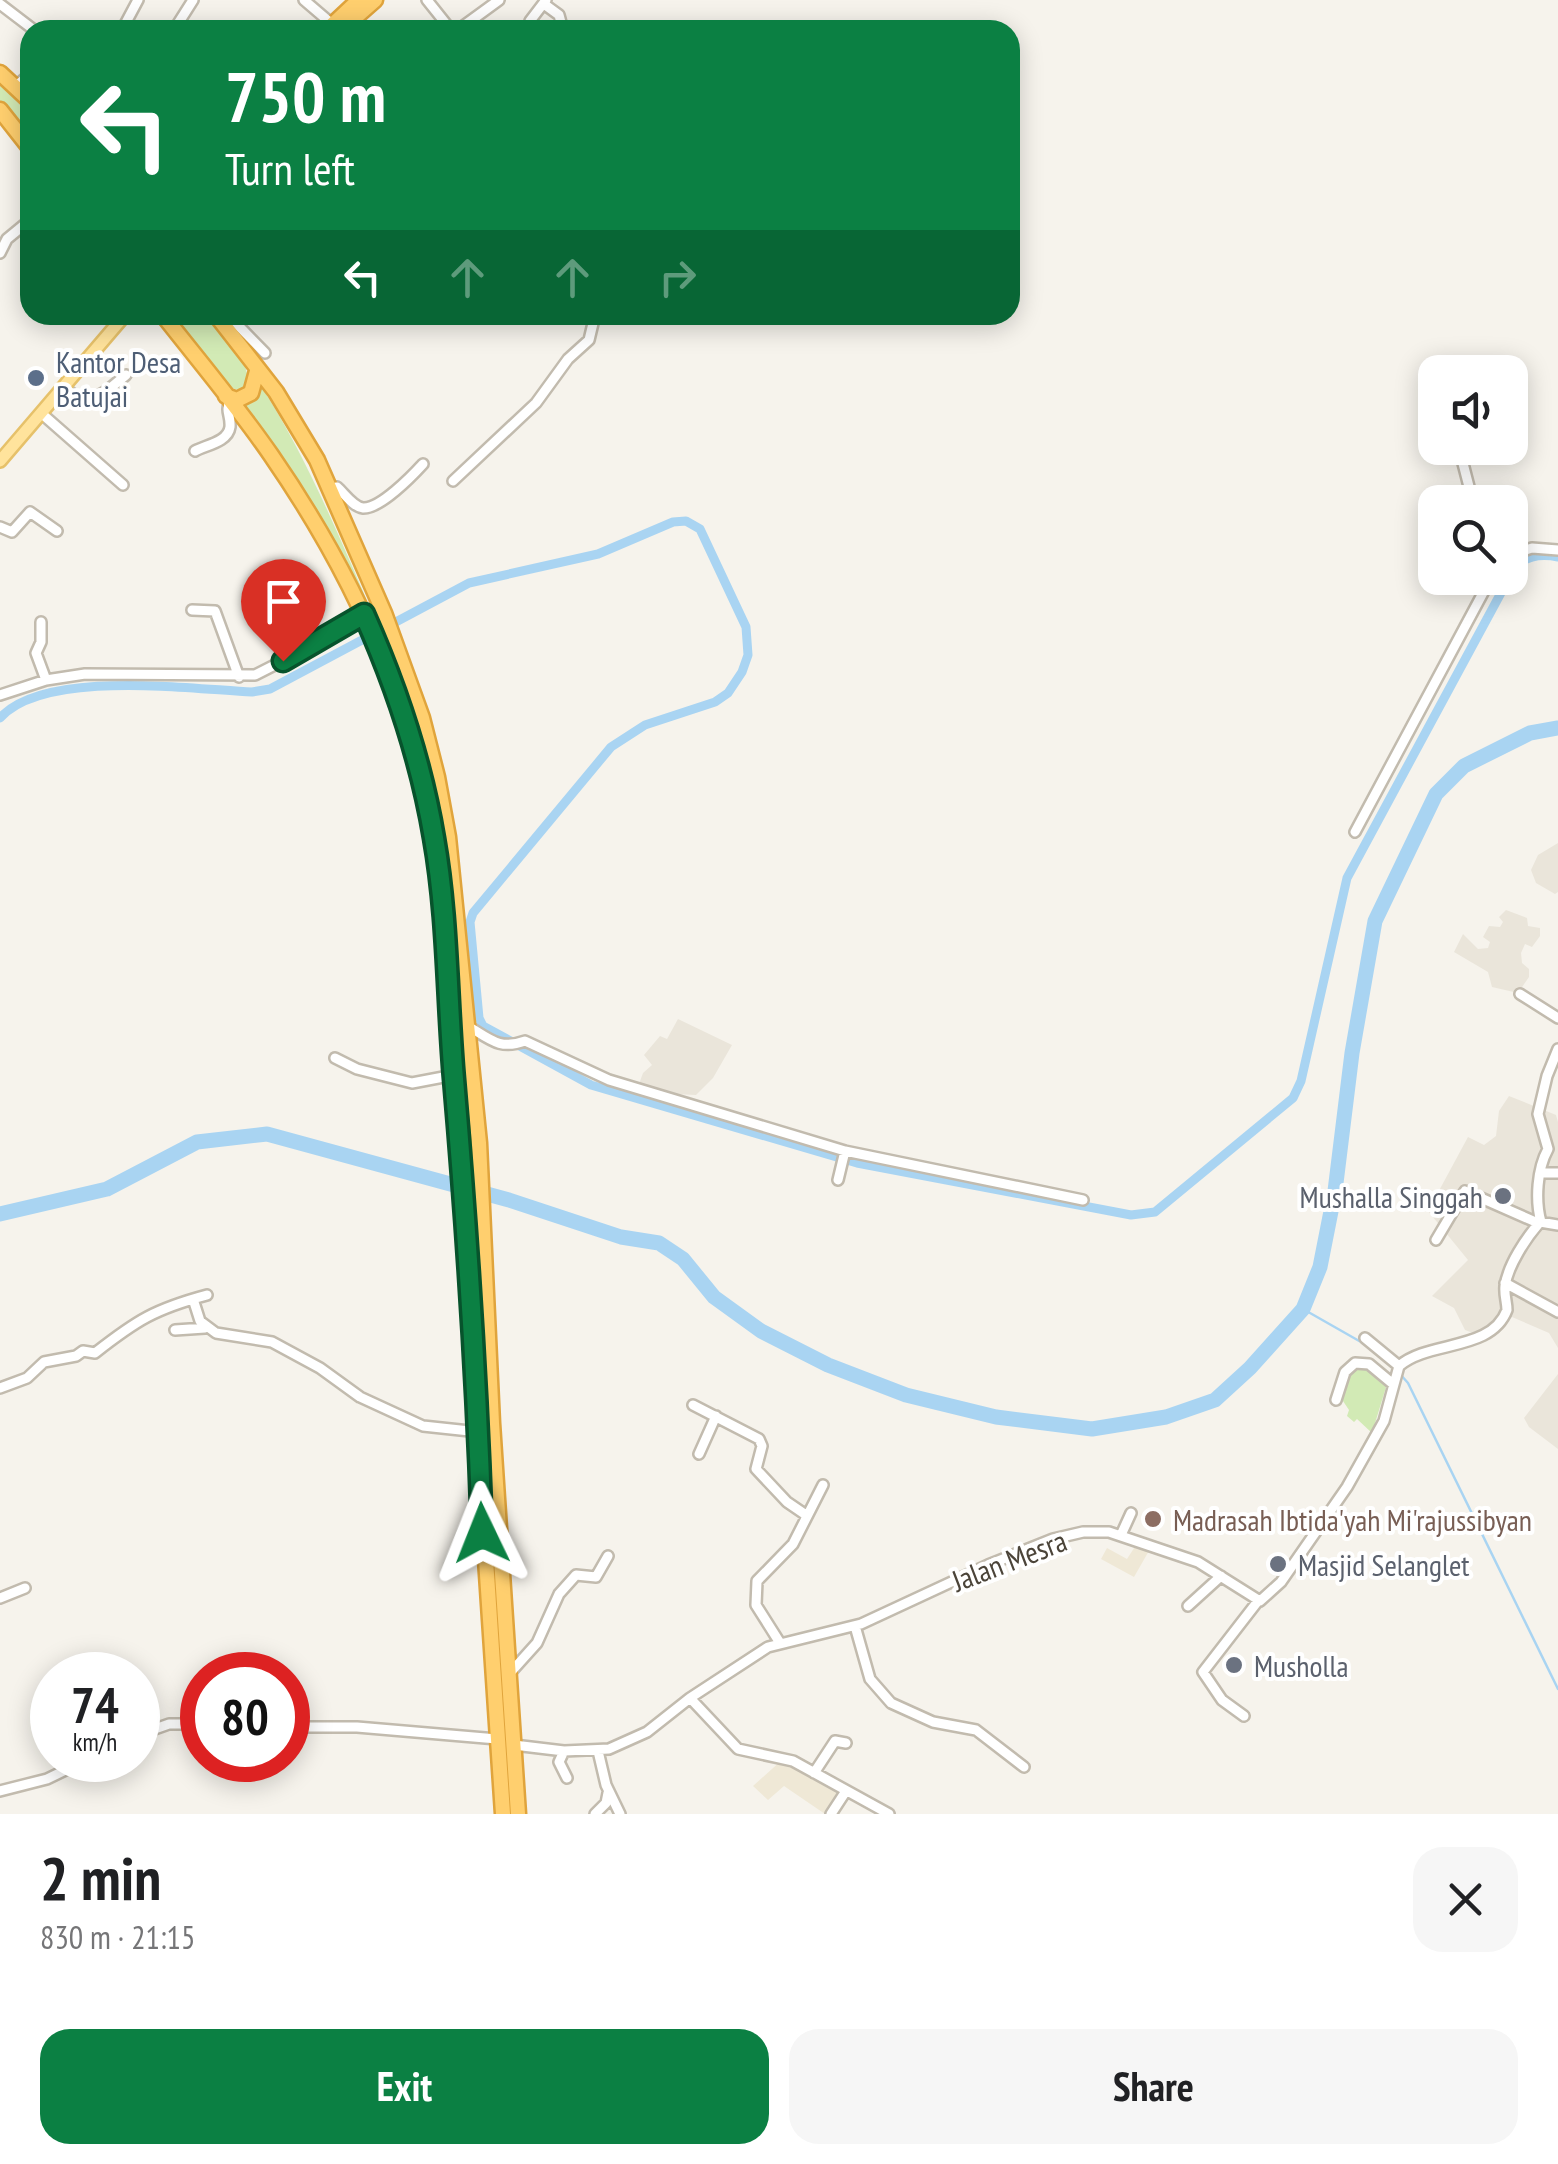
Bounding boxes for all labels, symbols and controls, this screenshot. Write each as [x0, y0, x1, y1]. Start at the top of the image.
text: 750 m [225, 51, 386, 141]
icon: left [60, 60, 190, 190]
text: Turn left [225, 139, 355, 197]
icon: left [335, 250, 390, 305]
icon: ahead [440, 250, 495, 305]
icon: ahead [545, 250, 600, 305]
icon: right [650, 250, 705, 305]
place label: Kantor Desa Batujai [56, 342, 181, 415]
map controls [1418, 355, 1528, 595]
button: sound [1418, 355, 1528, 465]
marker: Kantor Desa Batujai [25, 367, 47, 389]
button: search [1418, 485, 1528, 595]
pin [241, 559, 326, 662]
icon: arrive [256, 574, 311, 629]
place label: Mushalla Singgah [1300, 1177, 1483, 1216]
marker: Mushalla Singgah [1492, 1185, 1514, 1207]
position arrow [430, 1481, 534, 1585]
place label: Madrasah Ibtida'yah Mi'rajussibyan [1173, 1500, 1532, 1539]
marker: Madrasah Ibtida'yah Mi'rajussibyan [1142, 1508, 1164, 1530]
street label: Jalan Mesra [945, 1520, 1072, 1600]
place label: Masjid Selanglet [1298, 1545, 1470, 1584]
marker: Masjid Selanglet [1267, 1553, 1289, 1575]
place label: Musholla [1254, 1646, 1348, 1685]
speed limit sign: 80 [180, 1652, 310, 1782]
marker: Musholla [1223, 1654, 1245, 1676]
text: 74 [71, 1672, 119, 1737]
text: km/h [73, 1726, 117, 1758]
text: 2 min [40, 1839, 161, 1917]
button: close [1413, 1847, 1518, 1952]
text: 830 m · 21:15 [40, 1916, 195, 1958]
button: Exit [40, 2029, 769, 2144]
button: Share [789, 2029, 1518, 2144]

